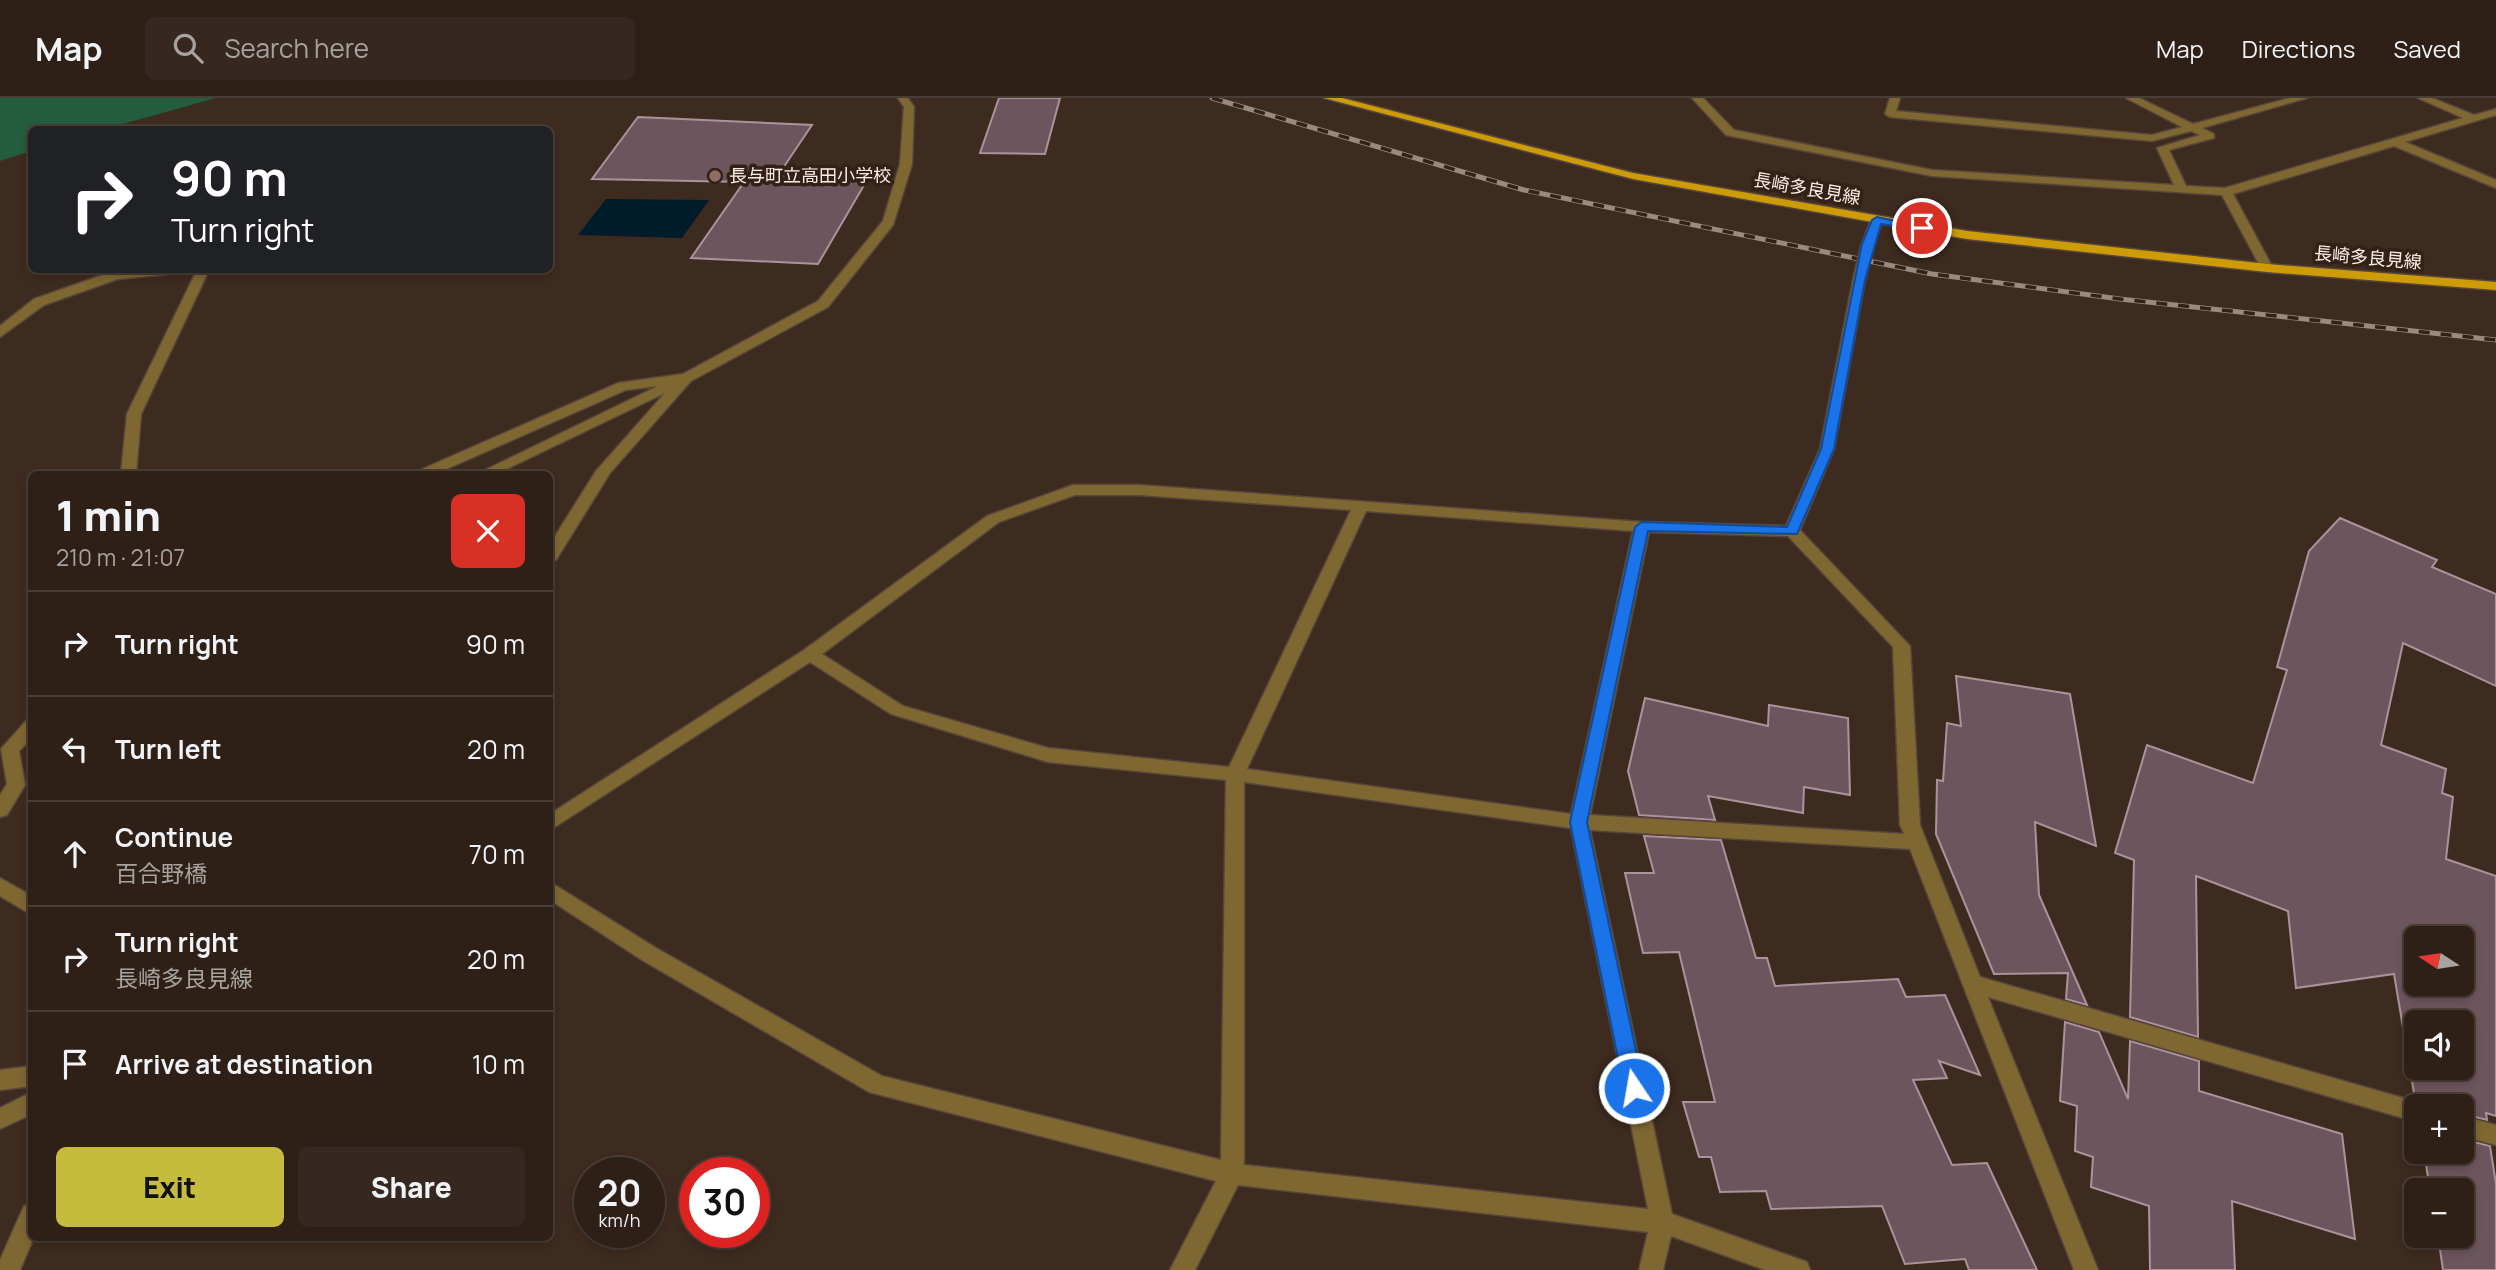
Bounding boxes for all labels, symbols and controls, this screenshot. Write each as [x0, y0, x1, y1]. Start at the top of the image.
search box [145, 17, 635, 80]
text: Map [35, 26, 103, 71]
icon: search [169, 29, 207, 67]
text: Search here [225, 30, 369, 66]
text: Map [2156, 32, 2204, 65]
text: Directions [2242, 32, 2355, 65]
text: Saved [2393, 32, 2461, 65]
text: 90 m [171, 144, 288, 211]
icon: right [56, 154, 147, 245]
place label: 長与町立高田小学校 [729, 163, 891, 187]
street label: 長崎多良見線 [1752, 167, 1862, 209]
marker: 長与町立高田小学校 [707, 168, 723, 184]
pin [1892, 198, 1952, 258]
text: Turn right [171, 208, 314, 252]
icon: arrive [1903, 209, 1941, 247]
street label: 長崎多良見線 [2313, 240, 2423, 274]
text: 1 min [56, 486, 161, 544]
button: close [451, 494, 525, 568]
text: 210 m · 21:07 [56, 541, 185, 573]
icon: right [56, 625, 94, 663]
text: Turn right [115, 626, 239, 662]
text: 90 m [466, 626, 525, 662]
icon: left [56, 730, 94, 768]
text: Turn left [115, 731, 222, 767]
text: 20 m [467, 731, 525, 767]
text: Continue [115, 819, 233, 855]
icon: ahead [56, 835, 94, 873]
text: 70 m [469, 836, 525, 872]
text: 百合野橋 [115, 857, 207, 889]
text: Turn right [115, 924, 239, 960]
north arrow [2404, 926, 2474, 996]
map controls [2404, 926, 2474, 1248]
icon: right [56, 940, 94, 978]
text: 20 m [467, 941, 525, 977]
text: 長崎多良見線 [115, 962, 253, 994]
button: sound [2404, 1010, 2474, 1080]
icon: arrive [56, 1045, 94, 1083]
text: Arrive at destination [115, 1046, 373, 1082]
text: 10 m [472, 1046, 525, 1082]
position arrow [1597, 1051, 1671, 1125]
button: + [2404, 1094, 2474, 1164]
button: Exit [56, 1147, 284, 1227]
button: Share [298, 1147, 525, 1227]
speed limit sign: 30 [679, 1157, 770, 1248]
text: 20 [598, 1169, 641, 1217]
button: − [2404, 1178, 2474, 1248]
text: km/h [599, 1208, 640, 1232]

